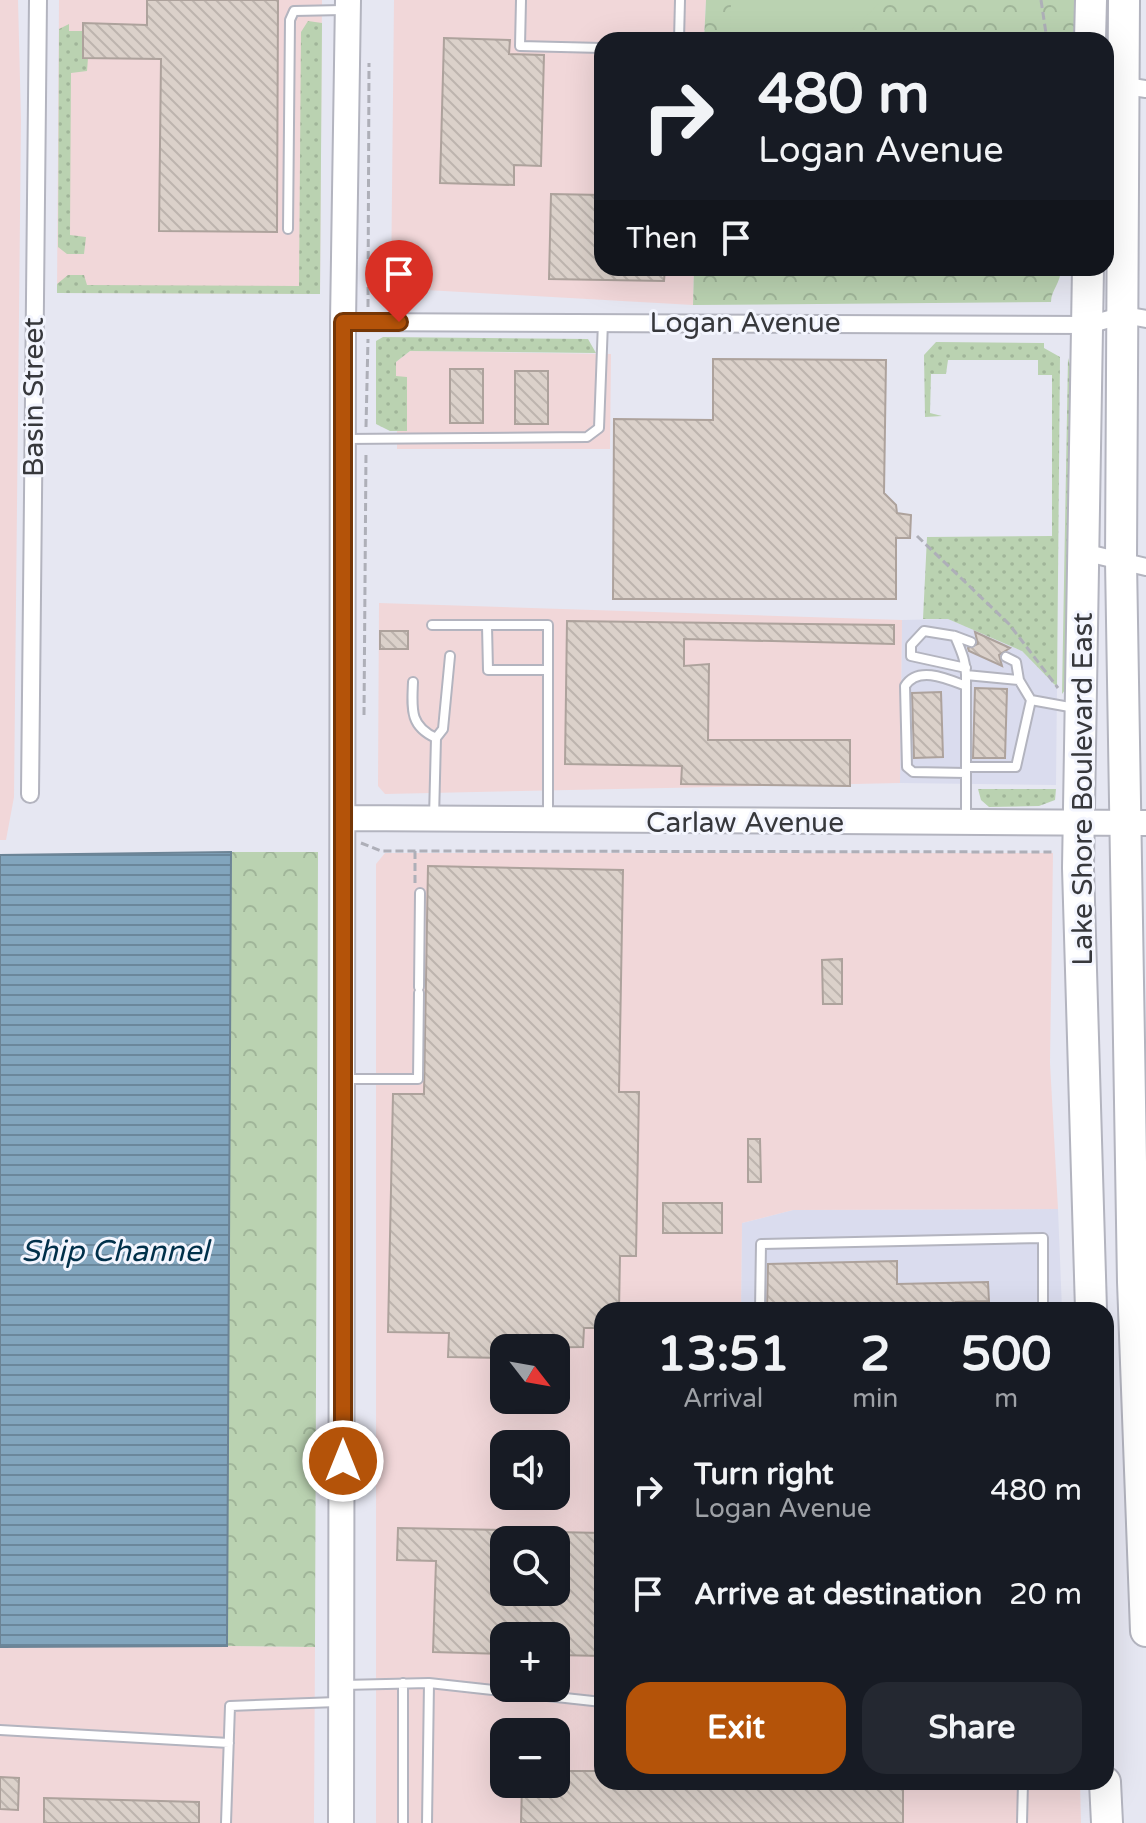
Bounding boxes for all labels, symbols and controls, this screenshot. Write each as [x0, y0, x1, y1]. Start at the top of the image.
text: 480 m [758, 61, 929, 128]
icon: right [626, 64, 730, 168]
text: Logan Avenue [758, 129, 1004, 172]
icon: arrive [714, 216, 758, 260]
text: Then [626, 220, 698, 257]
pin [365, 240, 433, 322]
icon: arrive [377, 252, 421, 296]
street label: Logan Avenue [649, 306, 841, 340]
street label: Basin Street [17, 317, 51, 477]
street label: Lake Shore Boulevard East [1066, 612, 1100, 966]
street label: Carlaw Avenue [646, 806, 844, 840]
water label: Ship Channel [21, 1233, 212, 1270]
text: 13:51 [657, 1326, 790, 1384]
text: 2 [860, 1326, 890, 1384]
text: 500 [961, 1326, 1051, 1384]
north arrow [490, 1334, 570, 1414]
map controls [490, 1334, 570, 1798]
text: Arrival [683, 1383, 763, 1414]
text: min [852, 1383, 898, 1414]
text: m [994, 1383, 1018, 1414]
position arrow [301, 1419, 385, 1503]
button: sound [490, 1430, 570, 1510]
text: Turn right [694, 1456, 834, 1493]
icon: right [626, 1468, 670, 1512]
text: 480 m [990, 1472, 1082, 1509]
text: Logan Avenue [694, 1493, 871, 1524]
button: search [490, 1526, 570, 1606]
icon: arrive [626, 1572, 670, 1616]
text: Arrive at destination [694, 1576, 982, 1613]
text: 20 m [1009, 1576, 1082, 1613]
button: + [490, 1622, 570, 1702]
button: Exit [626, 1682, 846, 1774]
button: Share [862, 1682, 1082, 1774]
button: − [490, 1718, 570, 1798]

